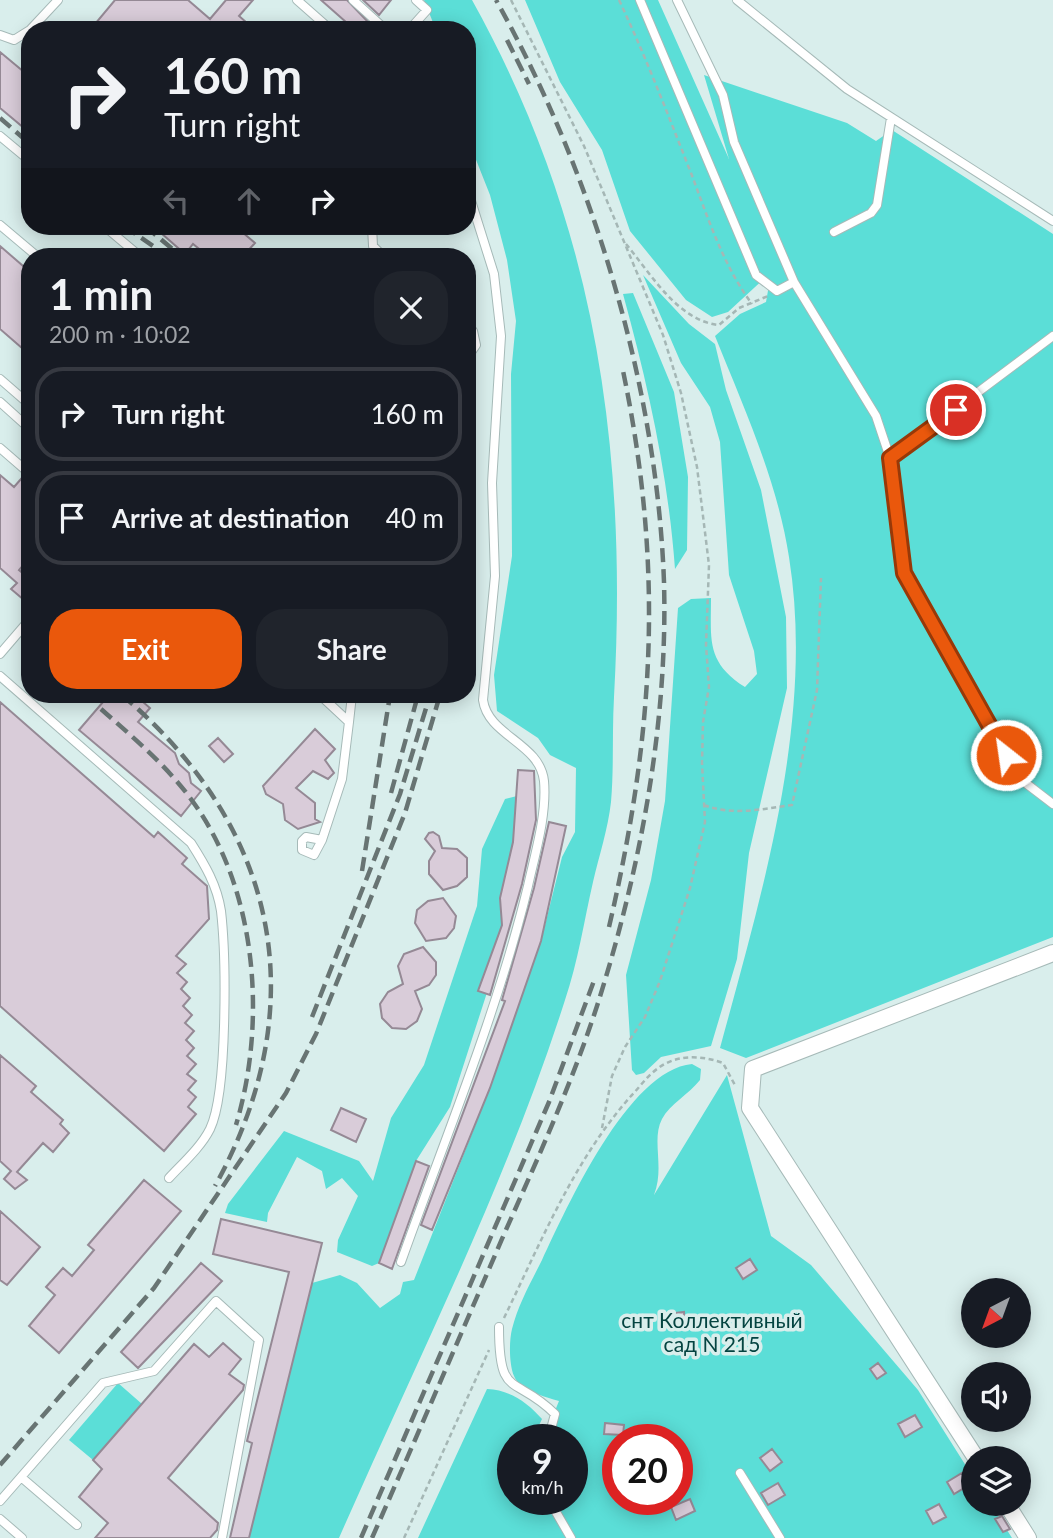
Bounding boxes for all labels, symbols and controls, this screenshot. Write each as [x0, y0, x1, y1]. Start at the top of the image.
text: 160 m [164, 46, 302, 104]
icon: right [49, 49, 140, 140]
text: Turn right [164, 105, 300, 144]
icon: left [157, 182, 195, 220]
icon: ahead [230, 182, 268, 220]
icon: right [303, 182, 341, 220]
text: 1 min [49, 269, 153, 319]
button: close [374, 271, 448, 345]
text: 200 m · 10:02 [49, 320, 191, 348]
pin [926, 380, 986, 440]
icon: arrive [937, 391, 975, 429]
icon: right [53, 395, 91, 433]
text: Turn right [112, 398, 225, 430]
text: 160 m [371, 398, 444, 430]
icon: arrive [53, 499, 91, 537]
text: Arrive at destination [112, 502, 349, 534]
text: 40 m [386, 502, 444, 534]
button: Exit [49, 609, 242, 689]
button: Share [256, 609, 448, 689]
position arrow [969, 718, 1043, 792]
north arrow [961, 1278, 1031, 1348]
map controls [961, 1278, 1031, 1516]
park label: снт Коллективный сад N 215 [621, 1307, 803, 1356]
button: sound [961, 1362, 1031, 1432]
speed limit sign: 20 [602, 1424, 693, 1515]
text: 9 [532, 1439, 553, 1481]
button: layers [961, 1446, 1031, 1516]
text: km/h [521, 1476, 564, 1498]

